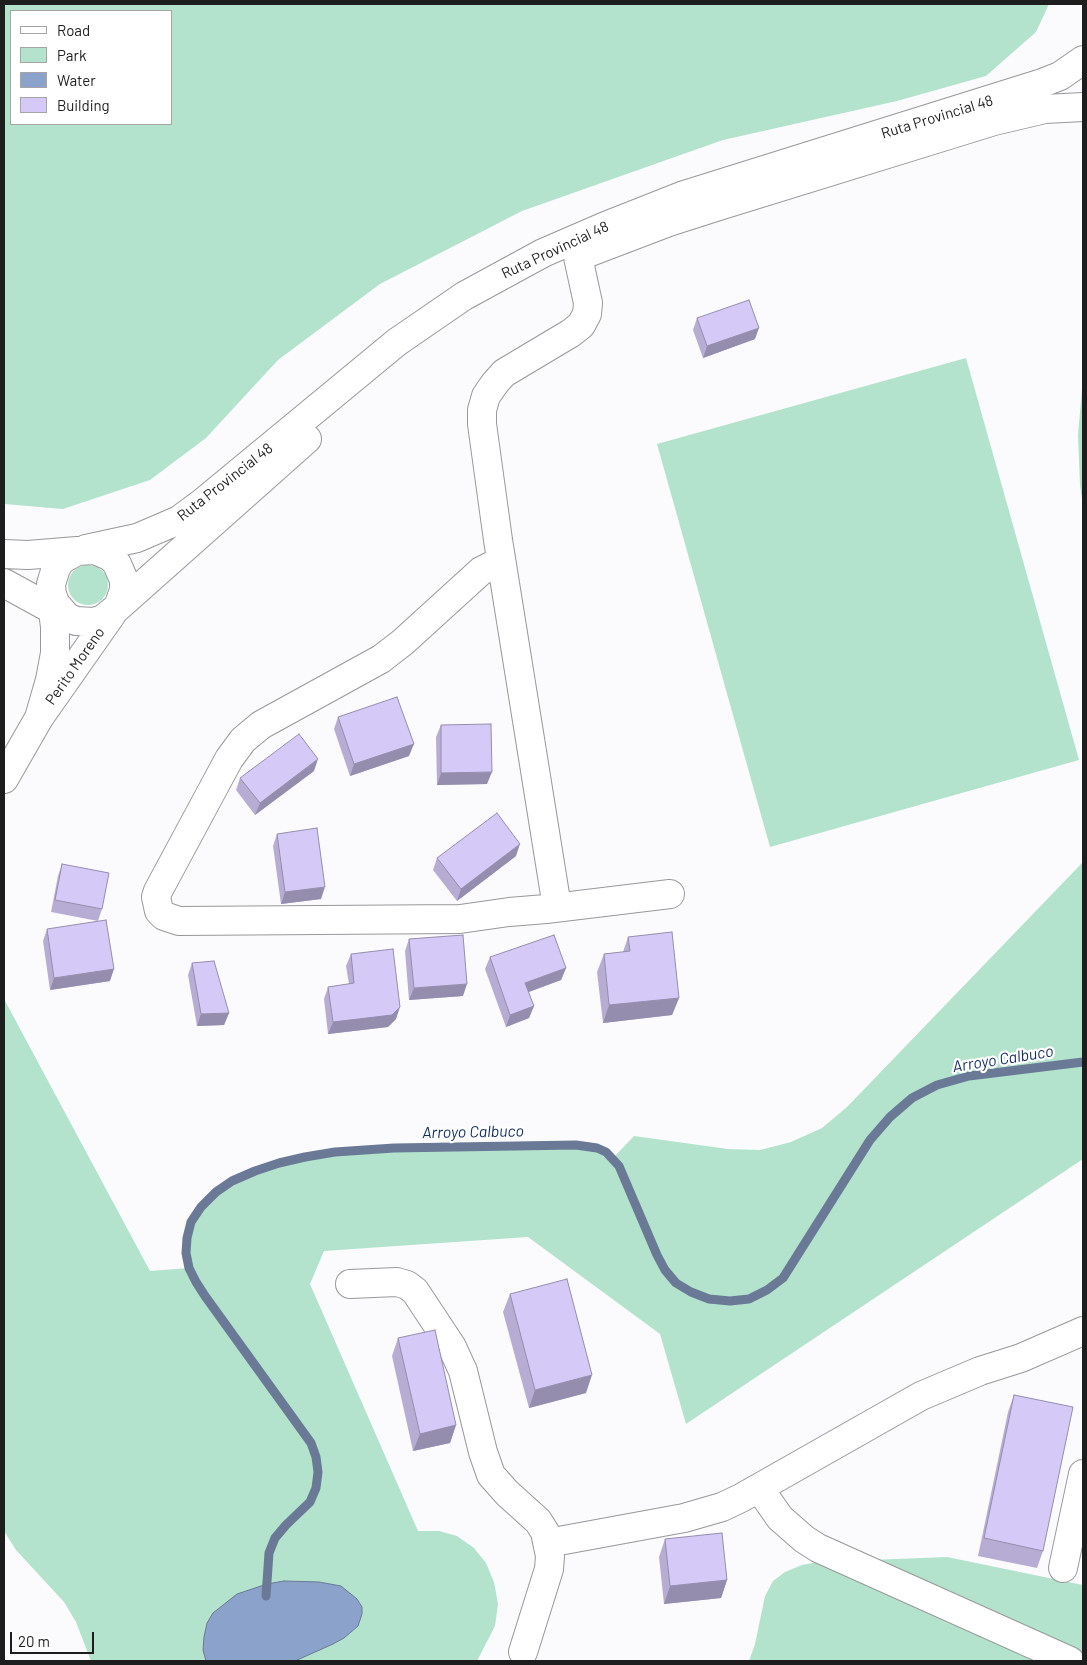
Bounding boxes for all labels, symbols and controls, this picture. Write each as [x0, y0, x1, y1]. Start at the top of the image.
legend [10, 10, 172, 125]
text: Road [57, 21, 90, 39]
text: Park [57, 46, 86, 64]
text: Water [57, 71, 96, 89]
street label: Ruta Provincial 48 [879, 91, 995, 143]
text: Building [57, 96, 110, 114]
street label: Ruta Provincial 48 [499, 217, 611, 283]
street label: Ruta Provincial 48 [174, 439, 276, 525]
street label: Perito Moreno [42, 624, 108, 708]
water label: Arroyo Calbuco [951, 1042, 1055, 1076]
water label: Arroyo Calbuco [422, 1122, 524, 1142]
scale bar [12, 1622, 96, 1654]
text: 20 m [18, 1632, 50, 1650]

